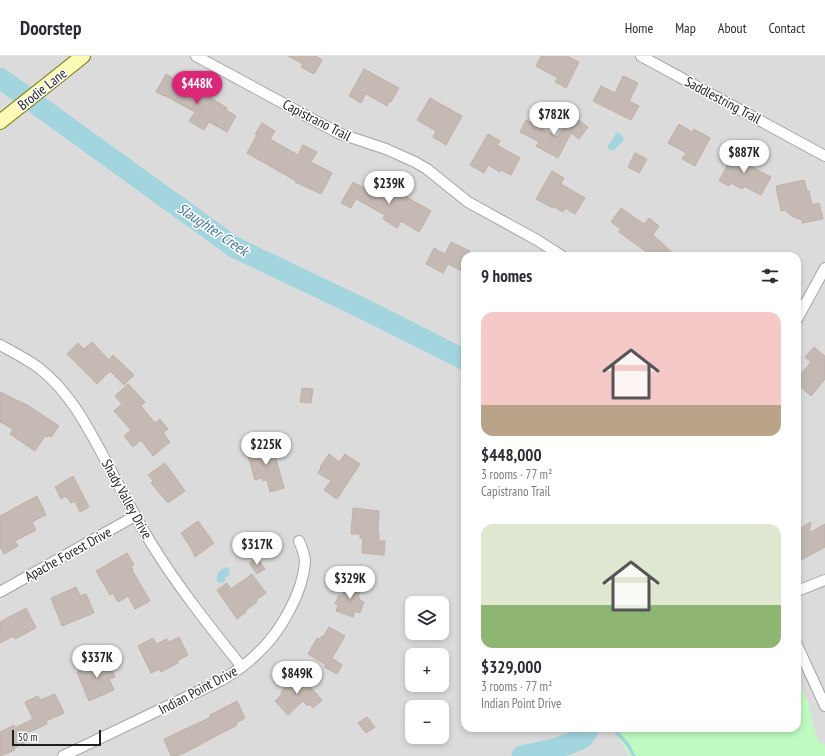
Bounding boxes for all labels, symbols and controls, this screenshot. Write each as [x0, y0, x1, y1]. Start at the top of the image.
text: Doorstep [20, 16, 81, 40]
text: Home [625, 19, 653, 37]
text: Map [675, 19, 696, 37]
text: About [718, 19, 747, 37]
text: Contact [769, 19, 805, 37]
street label: Brodie Lane [14, 64, 70, 114]
pin: $448K [169, 71, 225, 105]
street label: Saddlestring Trail [682, 72, 765, 128]
text: $448K [181, 75, 213, 92]
street label: Capistrano Trail [280, 95, 355, 145]
pin: $782K [526, 102, 582, 136]
text: $782K [538, 106, 570, 123]
pin: $887K [716, 140, 772, 174]
text: $887K [728, 144, 760, 161]
pin: $239K [361, 171, 417, 205]
text: $239K [373, 175, 405, 192]
water label: Slaughter Creek [174, 198, 254, 261]
text: 9 homes [481, 265, 532, 287]
icon: filters [759, 265, 781, 287]
icon: home [595, 338, 667, 410]
pin: $225K [238, 432, 294, 466]
text: $225K [250, 436, 282, 453]
text: $448,000 [481, 444, 542, 466]
street label: Shady Valley Drive [98, 456, 156, 542]
text: 3 rooms · 77 m² [481, 466, 552, 483]
text: Capistrano Trail [481, 483, 550, 500]
street label: Apache Forest Drive [21, 523, 115, 585]
pin: $317K [229, 532, 285, 566]
text: $317K [241, 536, 273, 553]
icon: home [595, 550, 667, 622]
pin: $329K [322, 566, 378, 600]
text: $329K [334, 570, 366, 587]
map controls [405, 596, 449, 744]
button: layers [405, 596, 449, 640]
pin: $337K [69, 645, 125, 679]
button: + [405, 648, 449, 692]
text: $337K [81, 649, 113, 666]
text: $329,000 [481, 656, 542, 678]
pin: $849K [269, 661, 325, 695]
street label: Indian Point Drive [156, 662, 241, 718]
text: $849K [281, 665, 313, 682]
text: 3 rooms · 77 m² [481, 678, 552, 695]
text: Indian Point Drive [481, 695, 561, 712]
button: − [405, 700, 449, 744]
scale bar [12, 728, 101, 747]
text: 50 m [18, 730, 37, 744]

